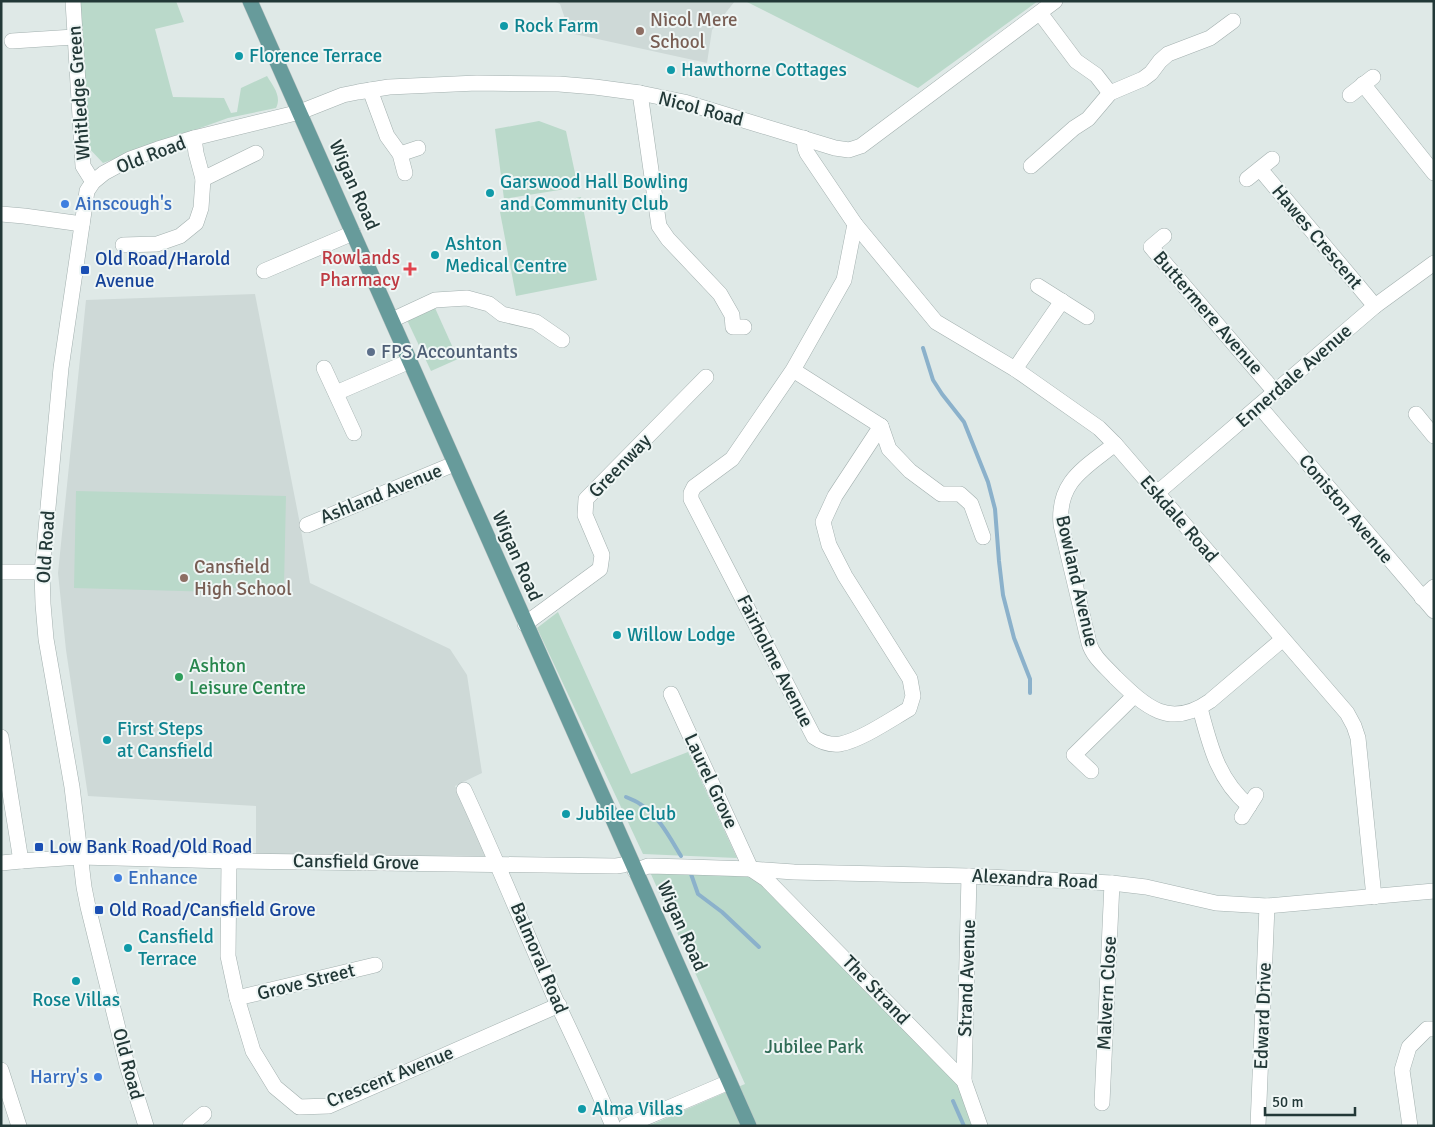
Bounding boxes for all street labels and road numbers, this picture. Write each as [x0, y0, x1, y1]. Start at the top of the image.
street label: Whitledge Green [62, 25, 96, 161]
street label: Nicol Road [656, 86, 746, 132]
street label: Old Road [113, 131, 189, 179]
street label: Wigan Road [323, 136, 385, 234]
street label: Hawes Crescent [1266, 180, 1368, 294]
street label: Buttermere Avenue [1148, 246, 1268, 380]
street label: Ennerdale Avenue [1231, 319, 1357, 433]
street label: Greenway [584, 429, 656, 503]
street label: Coniston Avenue [1293, 449, 1399, 569]
street label: Ashland Avenue [316, 459, 446, 529]
street label: Eskdale Road [1135, 470, 1223, 568]
street label: Wigan Road [486, 507, 548, 605]
street label: Old Road [31, 510, 61, 584]
street label: Bowland Avenue [1050, 513, 1104, 649]
street label: Fairholme Avenue [731, 591, 819, 731]
street label: Laurel Grove [679, 730, 743, 832]
street label: Cansfield Grove [293, 849, 419, 875]
street label: Alexandra Road [971, 864, 1099, 894]
street label: Wigan Road [651, 877, 713, 975]
street label: Balmoral Road [505, 899, 573, 1017]
street label: Strand Avenue [953, 919, 981, 1037]
street label: Malvern Close [1092, 935, 1122, 1051]
street label: The Strand [837, 950, 915, 1030]
street label: Grove Street [255, 958, 358, 1006]
street label: Edward Drive [1249, 962, 1277, 1070]
street label: Old Road [107, 1026, 149, 1102]
street label: Crescent Avenue [323, 1041, 457, 1113]

